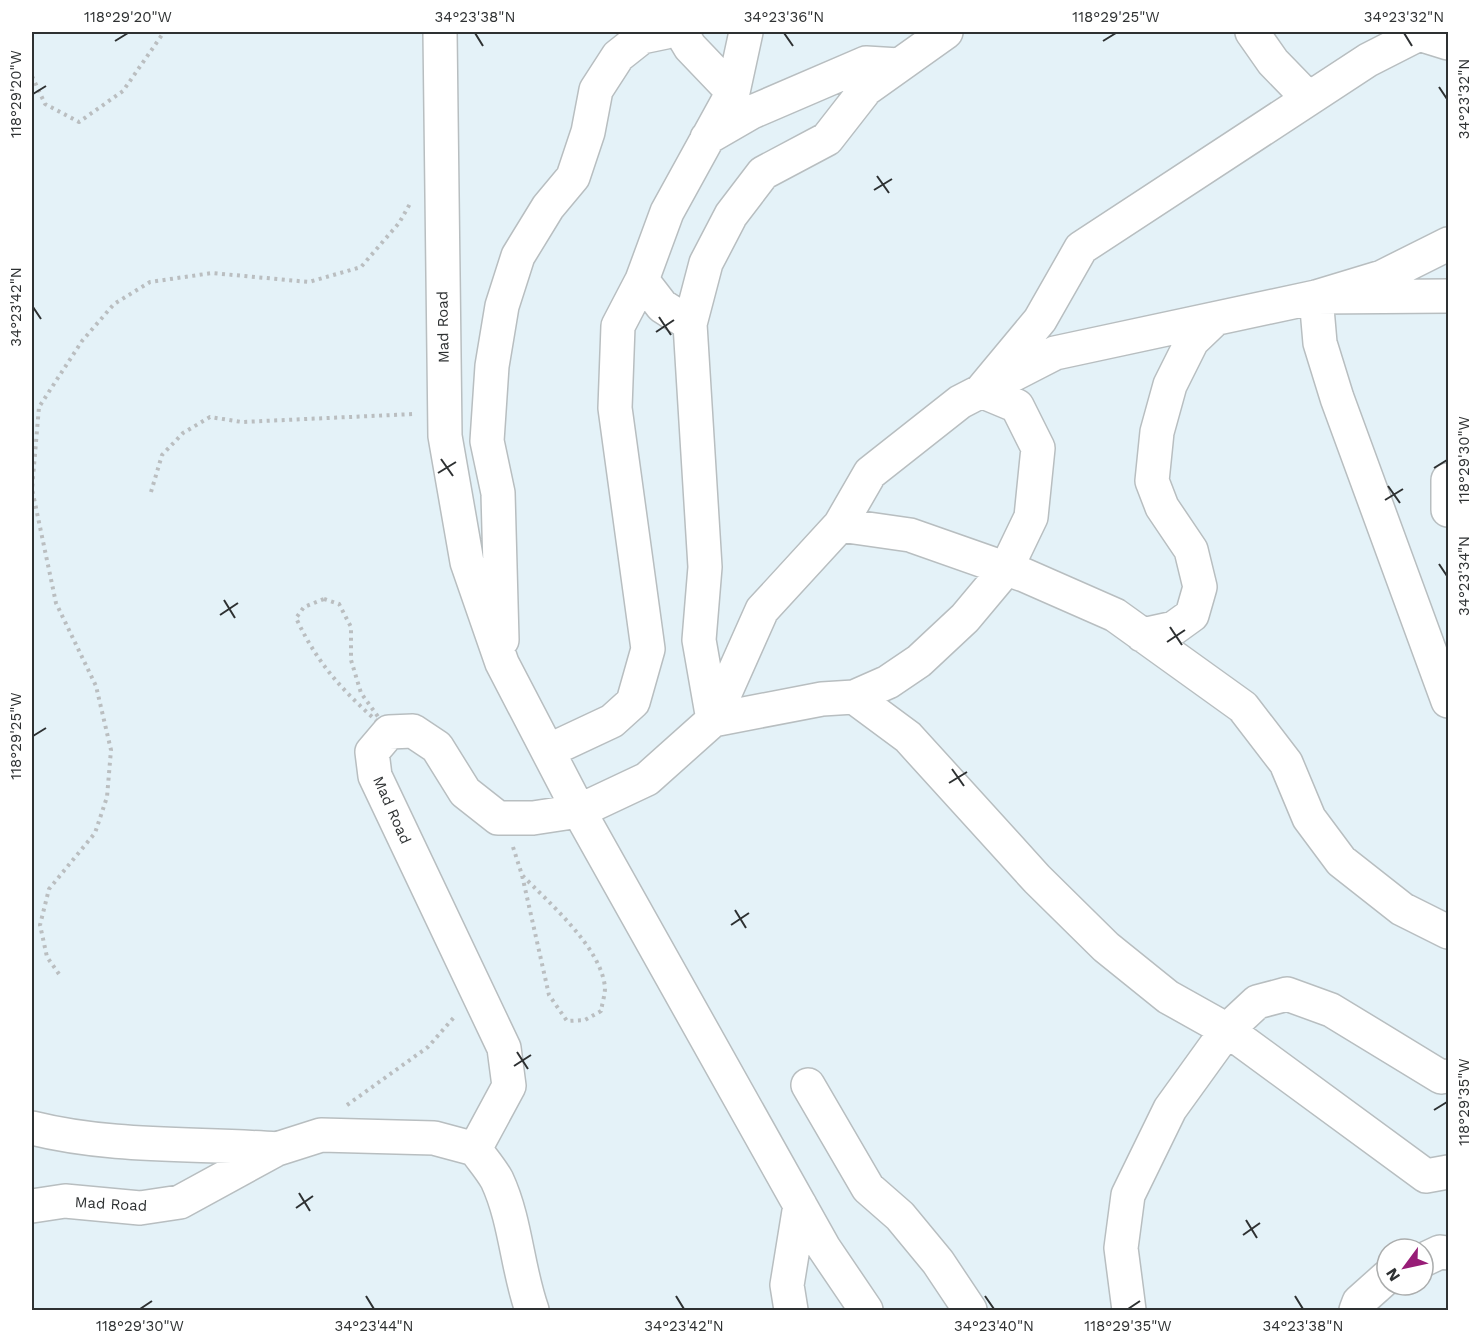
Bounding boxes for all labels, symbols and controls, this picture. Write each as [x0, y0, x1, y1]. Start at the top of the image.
text: 118°29'20"W [84, 8, 172, 26]
text: 34°23'38"N [435, 8, 515, 26]
text: 34°23'36"N [744, 8, 824, 26]
text: 118°29'25"W [1072, 8, 1160, 26]
text: 34°23'32"N [1364, 8, 1444, 26]
text: 118°29'20"W [7, 50, 25, 138]
text: 34°23'32"N [1455, 59, 1473, 139]
text: 34°23'42"N [7, 267, 25, 347]
street label: Mad Road [433, 291, 453, 363]
text: 118°29'30"W [1455, 416, 1473, 504]
text: 34°23'34"N [1455, 536, 1473, 616]
text: 118°29'25"W [7, 692, 25, 780]
street label: Mad Road [369, 773, 415, 847]
text: 118°29'35"W [1455, 1058, 1473, 1146]
street label: Mad Road [74, 1193, 148, 1215]
north arrow [1375, 1237, 1435, 1297]
text: N [1382, 1265, 1404, 1285]
text: 118°29'30"W [96, 1317, 184, 1335]
text: 34°23'44"N [334, 1317, 414, 1335]
text: 34°23'42"N [644, 1317, 724, 1335]
text: 34°23'40"N [954, 1317, 1034, 1335]
text: 118°29'35"W [1084, 1317, 1172, 1335]
text: 34°23'38"N [1263, 1317, 1343, 1335]

